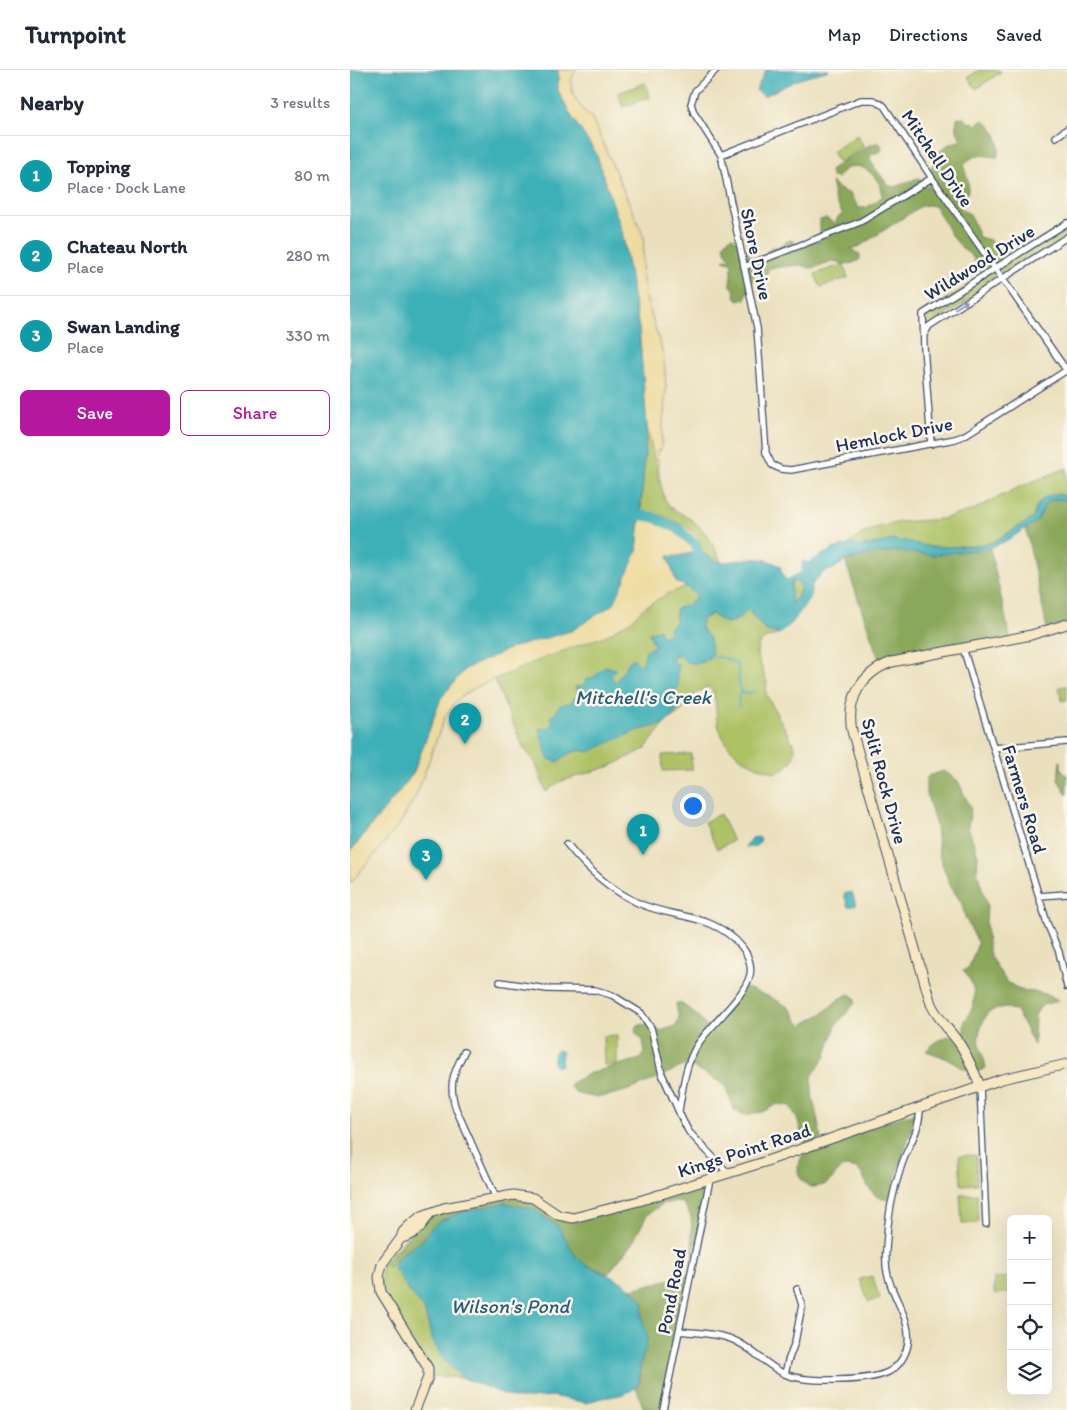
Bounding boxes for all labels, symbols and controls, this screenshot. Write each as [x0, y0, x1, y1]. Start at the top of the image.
text: Turnpoint [25, 20, 126, 49]
text: Map [828, 24, 861, 46]
text: Directions [889, 24, 968, 46]
text: Saved [996, 24, 1042, 46]
text: Nearby [20, 90, 84, 115]
text: 3 results [270, 93, 330, 112]
street label: Mitchell Drive [897, 105, 979, 211]
text: Topping [67, 155, 130, 178]
text: 1 [32, 166, 40, 185]
text: 80 m [294, 166, 330, 185]
text: Place · Dock Lane [67, 178, 186, 197]
street label: Shore Drive [736, 206, 777, 302]
street label: Wildwood Drive [920, 219, 1039, 306]
text: Chateau North [67, 235, 187, 258]
text: 2 [32, 246, 40, 265]
text: 280 m [286, 246, 330, 265]
text: Place [67, 258, 104, 277]
one-way arrow [954, 300, 968, 310]
text: Swan Landing [67, 315, 180, 338]
text: 3 [32, 326, 40, 345]
text: 330 m [286, 326, 330, 345]
text: Place [67, 338, 104, 357]
button: Save [20, 390, 170, 436]
button: Share [180, 390, 330, 436]
street label: Hemlock Drive [834, 412, 955, 457]
water label: Mitchell's Creek [575, 685, 713, 709]
pin: 2 [449, 703, 481, 744]
street label: Split Rock Drive [857, 716, 912, 847]
street label: Farmers Road [997, 742, 1052, 856]
your location [680, 793, 706, 819]
pin: 1 [627, 814, 659, 855]
pin: 3 [410, 839, 442, 880]
street label: Kings Point Road [675, 1118, 814, 1183]
map controls [1007, 1215, 1052, 1395]
button: + [1007, 1215, 1052, 1260]
street label: Pond Road [652, 1246, 691, 1336]
button: − [1007, 1260, 1052, 1305]
water label: Wilson's Pond [451, 1294, 571, 1318]
button: locate [1007, 1305, 1052, 1350]
button: layers [1007, 1350, 1052, 1395]

